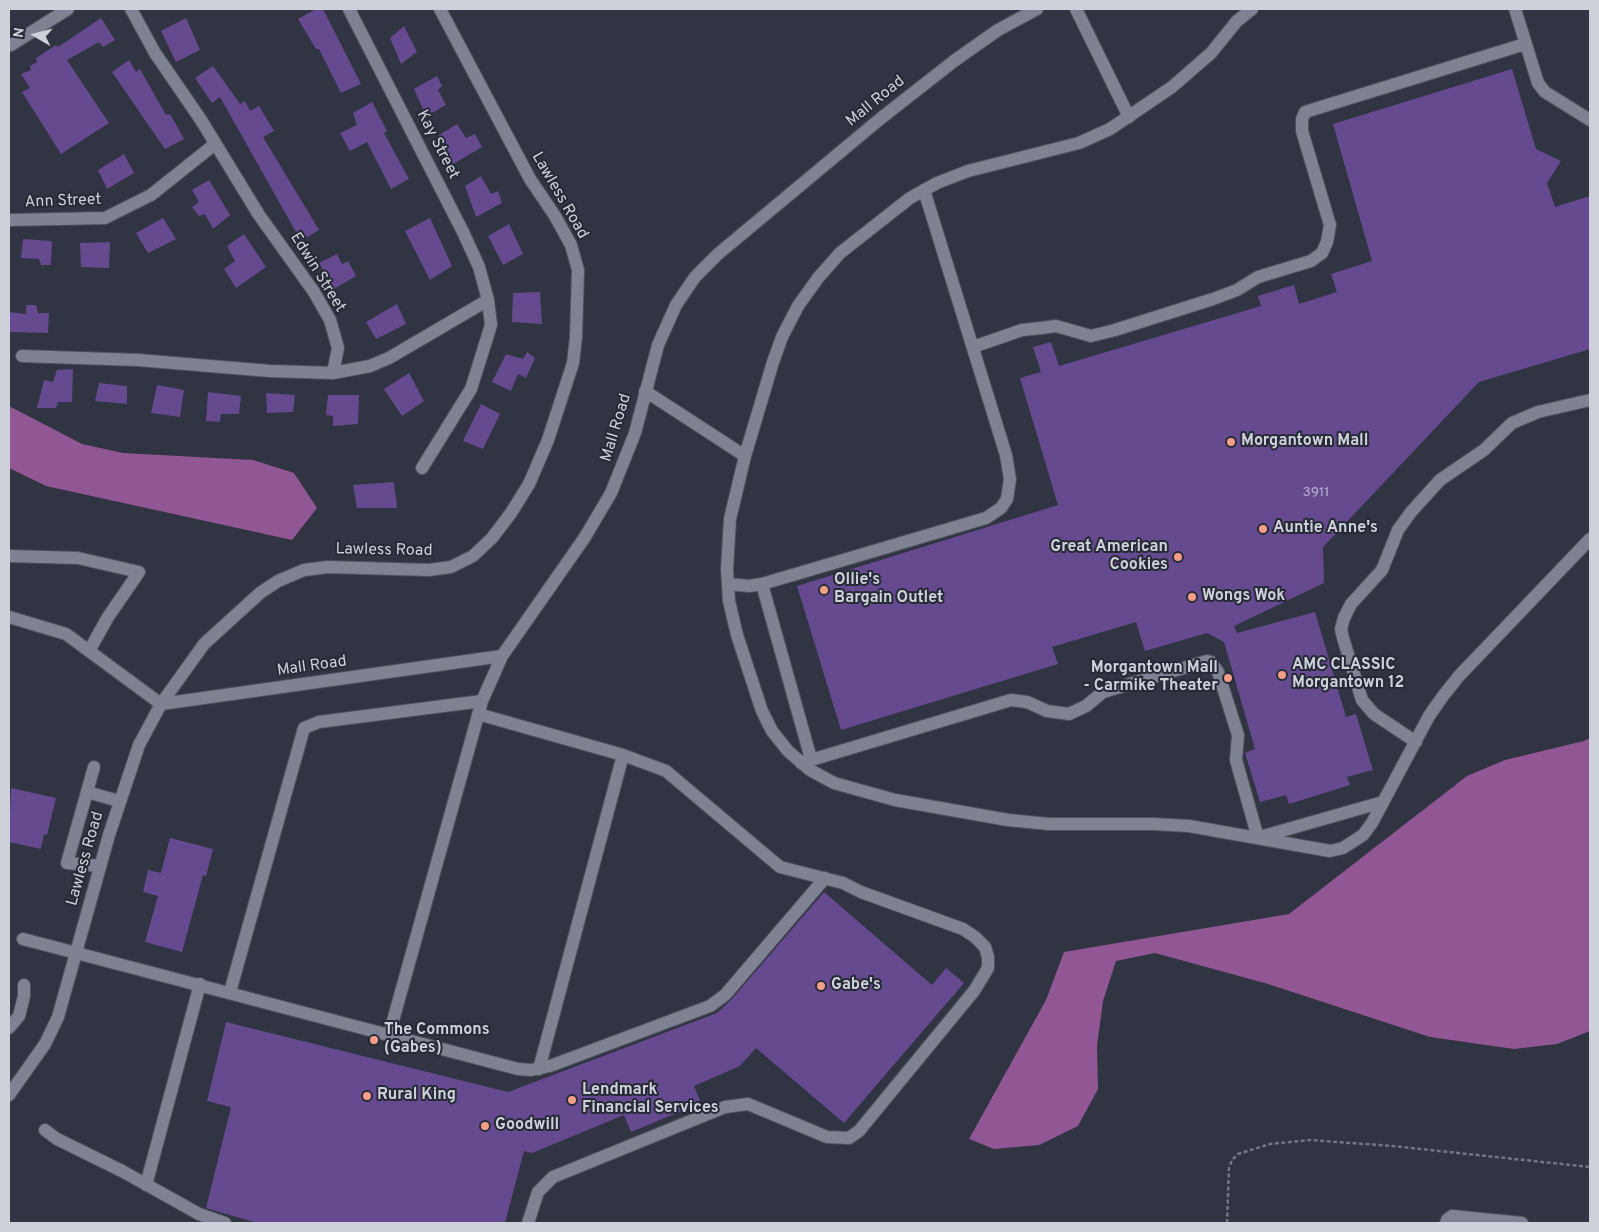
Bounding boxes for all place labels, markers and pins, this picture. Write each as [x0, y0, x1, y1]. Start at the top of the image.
place label: Morgantown Mall [1241, 432, 1368, 452]
marker: Morgantown Mall [1225, 436, 1237, 448]
place label: Auntie Anne's [1273, 519, 1378, 539]
marker: Auntie Anne's [1257, 523, 1269, 535]
place label: Great American Cookies [1050, 538, 1168, 576]
marker: Great American Cookies [1172, 551, 1184, 563]
place label: Ollie's Bargain Outlet [834, 571, 943, 609]
marker: Ollie's Bargain Outlet [818, 584, 830, 596]
place label: Wongs Wok [1202, 587, 1285, 607]
marker: Wongs Wok [1186, 591, 1198, 603]
place label: AMC CLASSIC Morgantown 12 [1292, 656, 1404, 694]
place label: Morgantown Mall - Carmike Theater [1083, 659, 1218, 697]
marker: AMC CLASSIC Morgantown 12 [1276, 669, 1288, 681]
marker: Morgantown Mall - Carmike Theater [1222, 672, 1234, 684]
place label: Gabe's [831, 976, 881, 996]
marker: Gabe's [815, 980, 827, 992]
place label: The Commons (Gabes) [384, 1021, 490, 1059]
marker: The Commons (Gabes) [368, 1034, 380, 1046]
place label: Lendmark Financial Services [582, 1081, 719, 1119]
place label: Rural King [377, 1086, 456, 1106]
marker: Rural King [361, 1090, 373, 1102]
marker: Lendmark Financial Services [566, 1094, 578, 1106]
place label: Goodwill [495, 1116, 559, 1136]
marker: Goodwill [479, 1120, 491, 1132]

